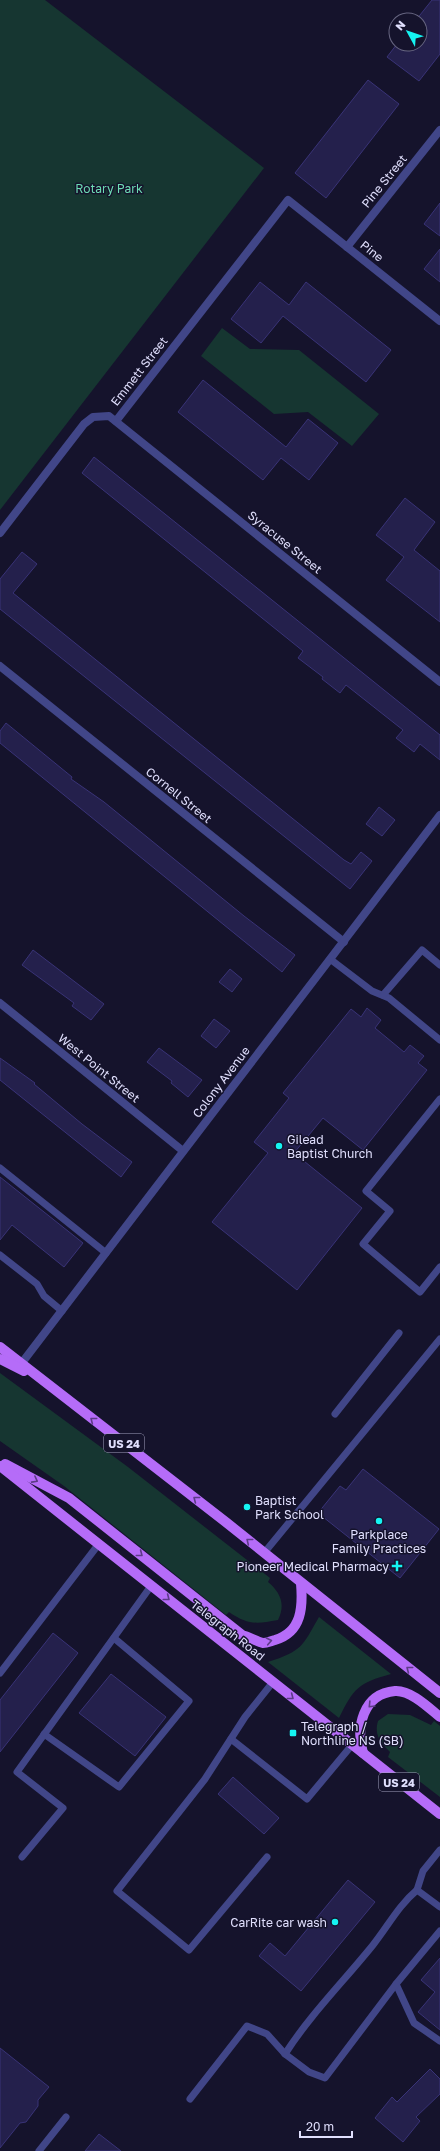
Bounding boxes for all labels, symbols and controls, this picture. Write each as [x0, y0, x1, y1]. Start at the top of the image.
north arrow [388, 12, 428, 52]
text: N [392, 18, 408, 33]
street label: Pine Street [358, 151, 410, 211]
park label: Rotary Park [75, 181, 143, 196]
street label: Pine [357, 237, 387, 265]
street label: Emmett Street [107, 333, 171, 409]
street label: Syracuse Street [245, 507, 325, 577]
street label: Cornell Street [143, 764, 215, 826]
street label: West Point Street [55, 1030, 143, 1106]
street label: Colony Avenue [189, 1043, 253, 1121]
place label: Gilead Baptist Church [287, 1132, 373, 1161]
marker: Gilead Baptist Church [274, 1141, 284, 1151]
one-way arrow [91, 1417, 98, 1424]
road number: US 24 [104, 1434, 144, 1452]
one-way arrow [30, 1475, 38, 1482]
place label: Baptist Park School [255, 1493, 324, 1522]
one-way arrow [193, 1497, 200, 1504]
marker: Baptist Park School [242, 1502, 252, 1512]
marker: Parkplace Family Practices [374, 1516, 384, 1526]
place label: Parkplace Family Practices [332, 1527, 426, 1556]
one-way arrow [246, 1538, 253, 1545]
one-way arrow [136, 1550, 143, 1557]
place label: Pioneer Medical Pharmacy [237, 1559, 389, 1574]
marker: Pioneer Medical Pharmacy [392, 1561, 402, 1571]
one-way arrow [162, 1594, 169, 1601]
street label: Telegraph Road [188, 1596, 268, 1664]
one-way arrow [265, 1637, 272, 1646]
one-way arrow [407, 1666, 414, 1673]
one-way arrow [287, 1692, 294, 1699]
one-way arrow [368, 1700, 375, 1708]
place label: Telegraph / Northline NS (SB) [301, 1719, 403, 1748]
marker: Telegraph / Northline NS (SB) [288, 1728, 298, 1738]
road number: US 24 [379, 1773, 419, 1791]
place label: CarRite car wash [230, 1915, 327, 1930]
marker: CarRite car wash [330, 1917, 340, 1927]
scale bar [300, 2113, 352, 2139]
text: 20 m [306, 2119, 334, 2134]

